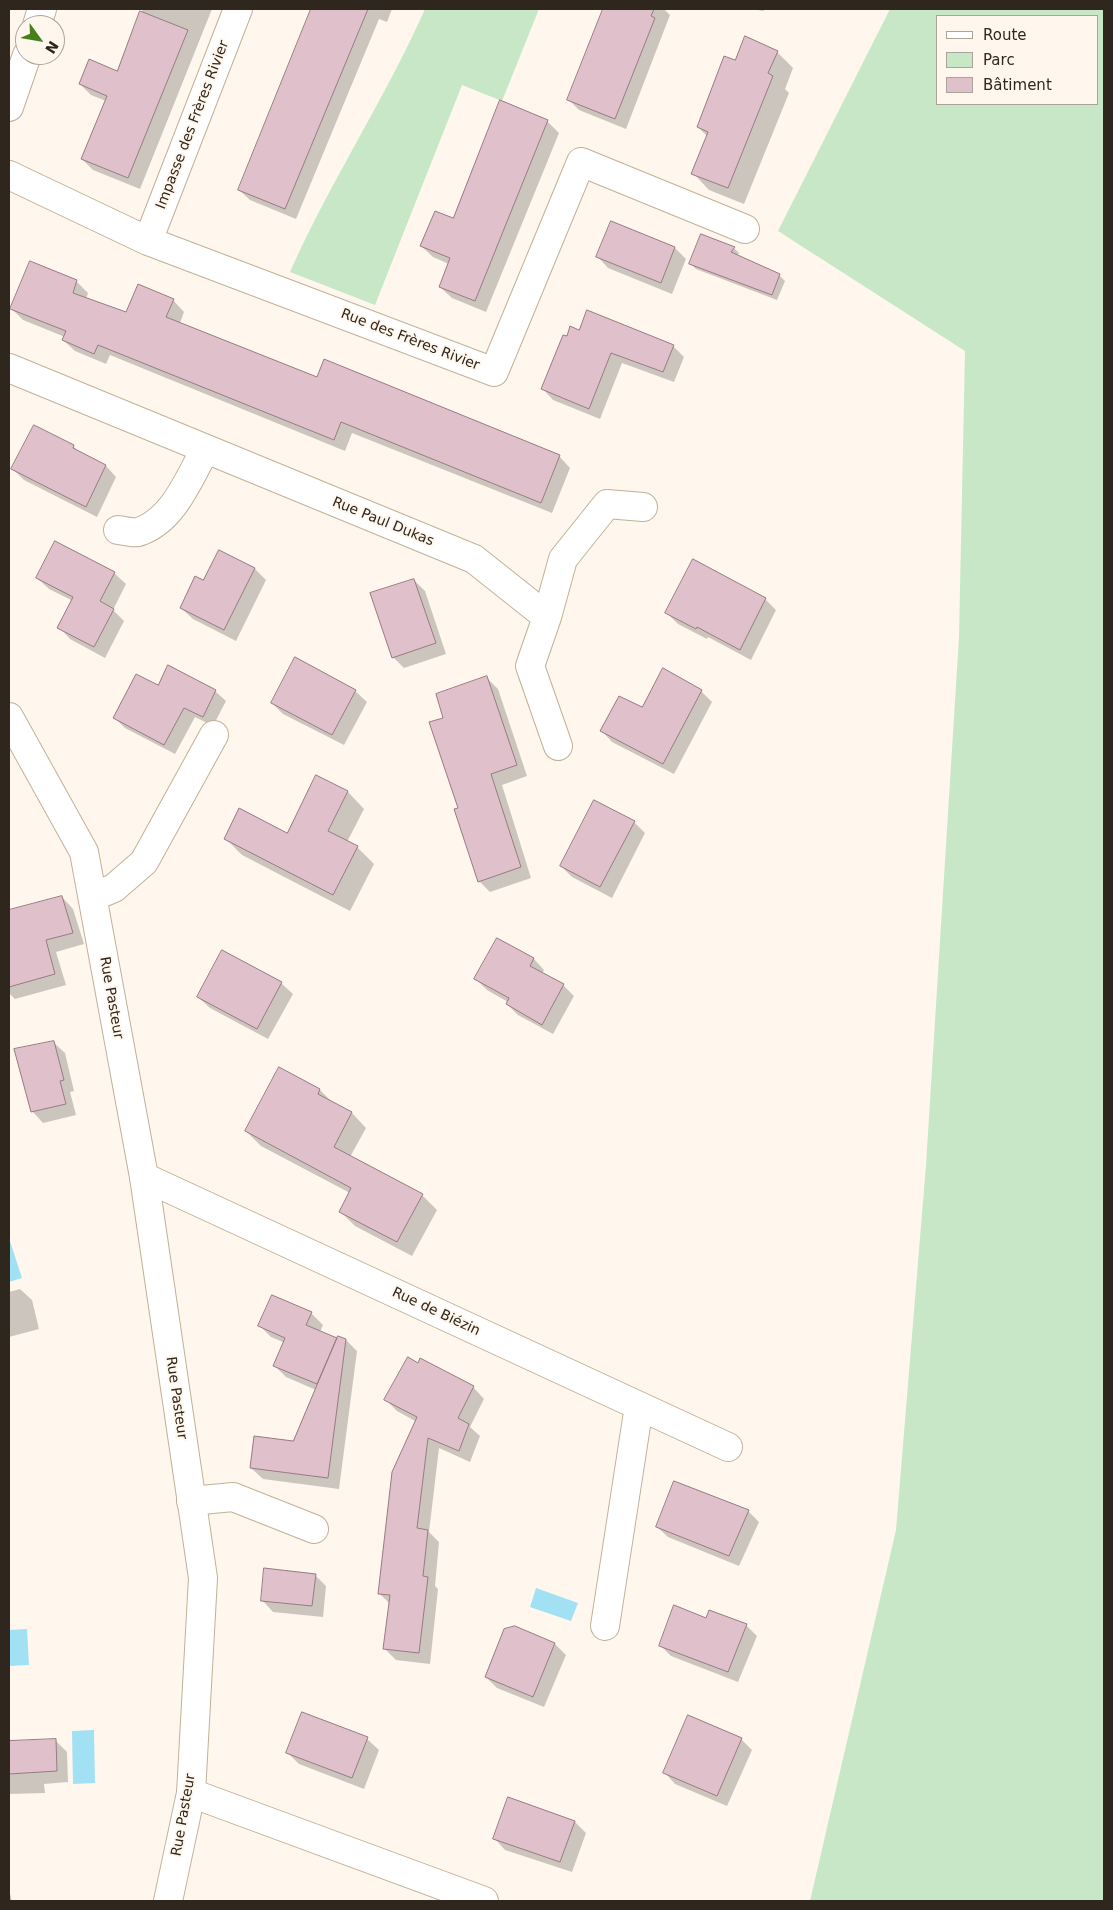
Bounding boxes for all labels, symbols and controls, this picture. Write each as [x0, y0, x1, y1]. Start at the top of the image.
north arrow [15, 15, 65, 65]
legend [936, 15, 1098, 105]
text: Route [983, 26, 1027, 44]
text: N [42, 38, 62, 57]
street label: Impasse des Frères Rivier [153, 38, 233, 212]
text: Parc [983, 51, 1015, 69]
text: Bâtiment [983, 76, 1052, 94]
street label: Rue des Frères Rivier [338, 306, 482, 374]
street label: Rue Paul Dukas [330, 494, 436, 550]
street label: Rue Pasteur [95, 955, 127, 1041]
street label: Rue de Biézin [389, 1284, 483, 1340]
street label: Rue Pasteur [162, 1356, 190, 1440]
street label: Rue Pasteur [168, 1772, 200, 1858]

